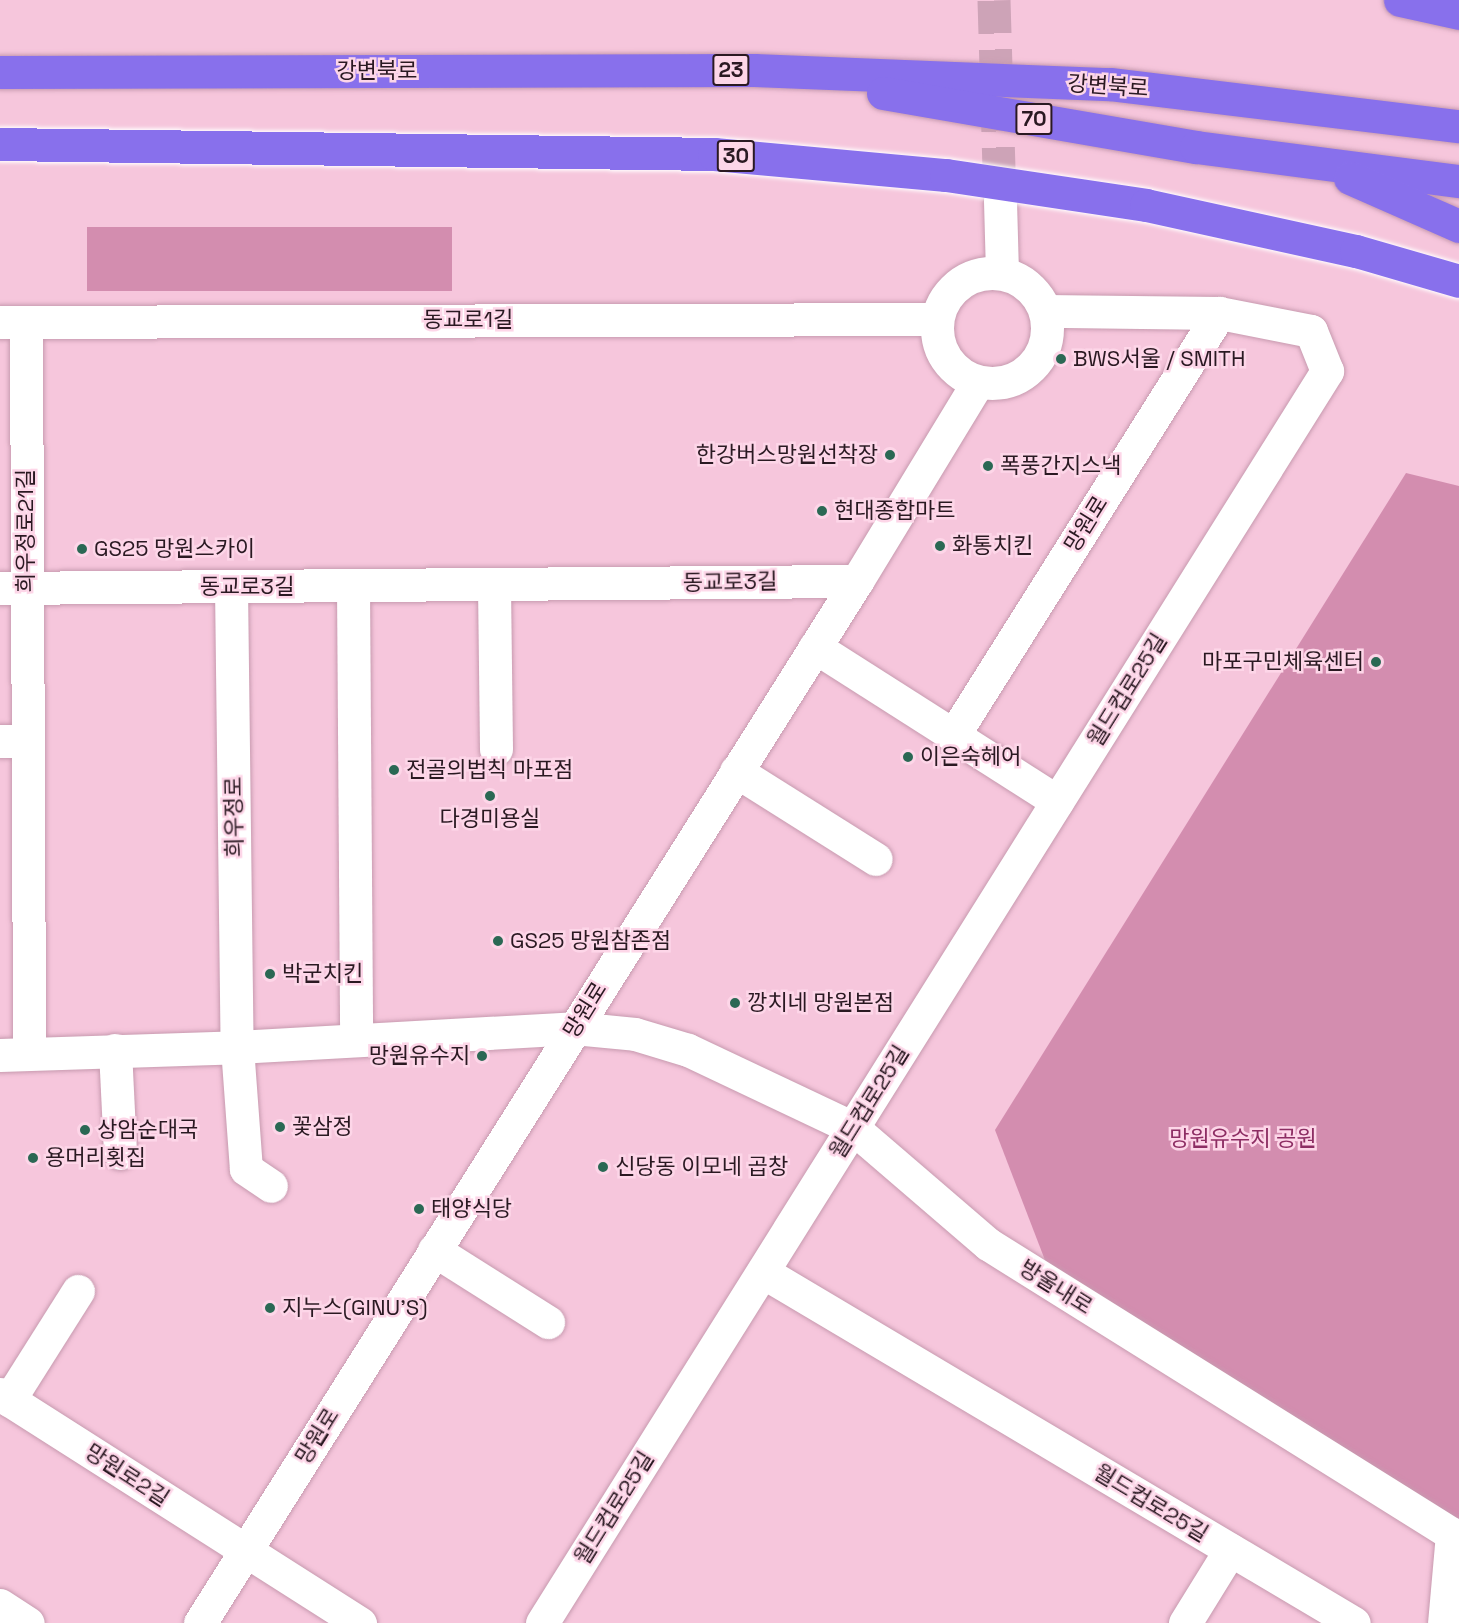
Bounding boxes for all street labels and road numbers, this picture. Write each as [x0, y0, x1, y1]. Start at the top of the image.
road number: 23 [712, 52, 750, 88]
street label: 강변북로 [337, 58, 417, 84]
street label: 강변북로 [1067, 70, 1149, 102]
road number: 70 [1014, 101, 1054, 137]
road number: 30 [716, 138, 756, 174]
street label: 동교로1길 [423, 307, 513, 333]
street label: 희우정로21길 [13, 469, 39, 593]
street label: 망원로 [1059, 491, 1113, 557]
street label: 동교로3길 [683, 568, 777, 596]
street label: 동교로3길 [200, 574, 294, 600]
street label: 월드컵로25길 [1082, 629, 1172, 751]
street label: 희우정로 [220, 776, 248, 858]
street label: 망원로 [558, 977, 612, 1043]
street label: 월드컵로25길 [824, 1041, 914, 1163]
street label: 방울내로 [1015, 1254, 1097, 1320]
street label: 망원로 [290, 1403, 344, 1469]
street label: 망원로2길 [80, 1438, 174, 1512]
street label: 월드컵로25길 [569, 1447, 659, 1569]
street label: 월드컵로25길 [1089, 1459, 1213, 1547]

